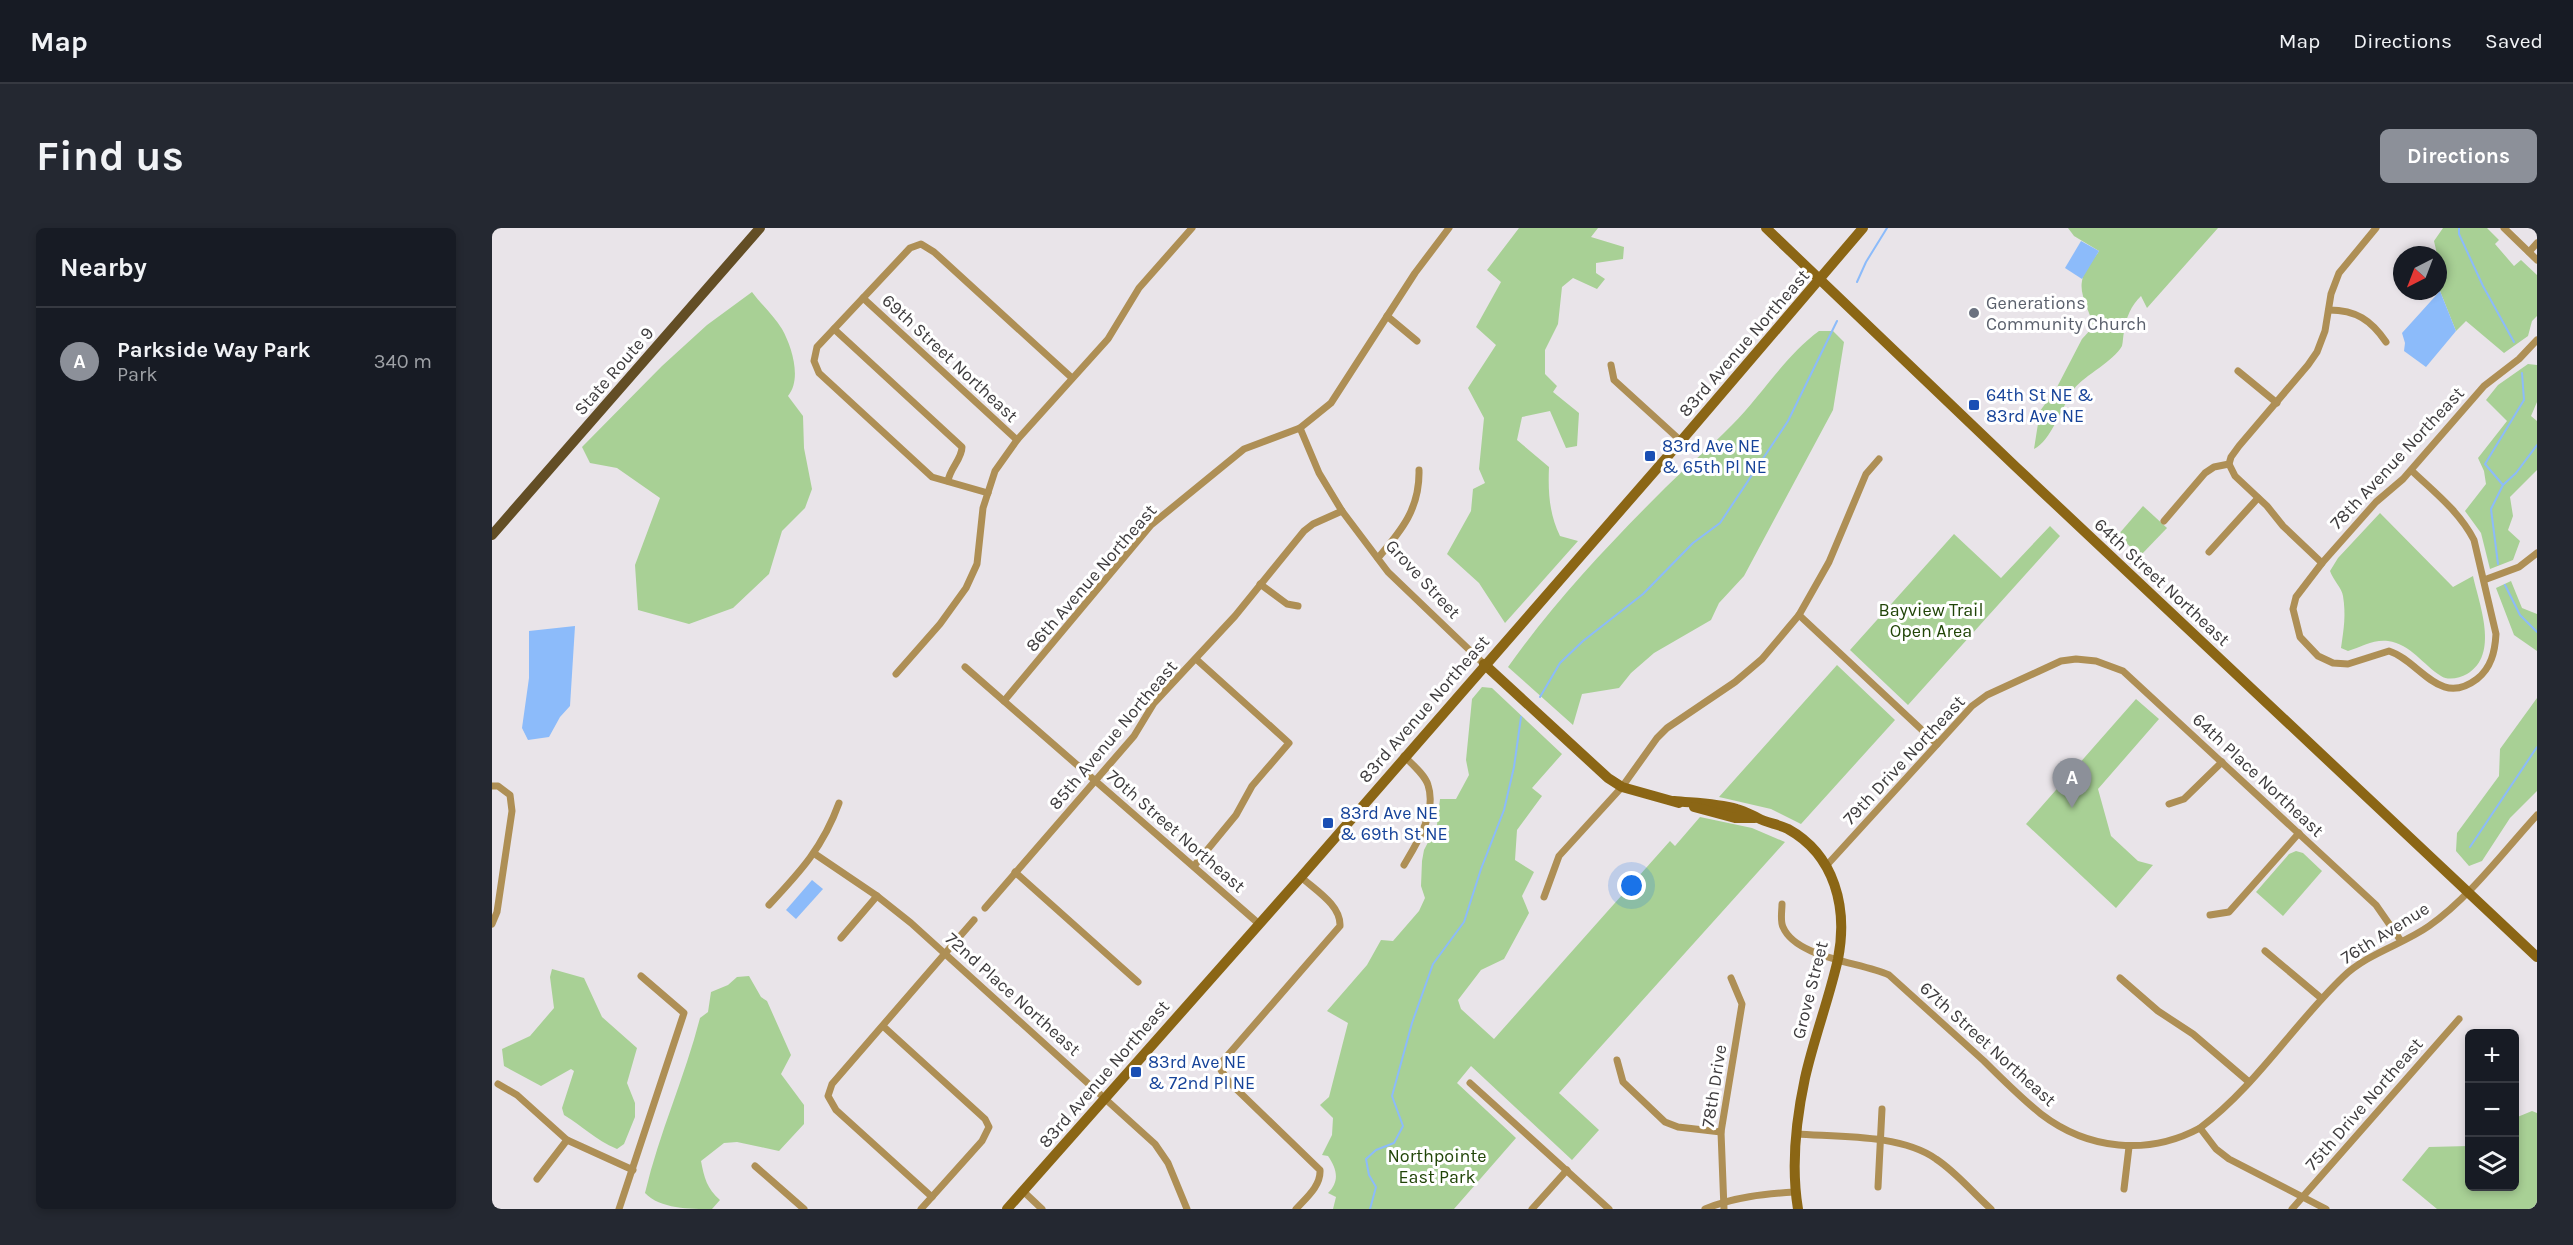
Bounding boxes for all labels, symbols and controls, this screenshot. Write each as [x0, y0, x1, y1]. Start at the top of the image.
text: Map [30, 25, 88, 58]
text: Map [2279, 29, 2320, 53]
text: Directions [2353, 29, 2452, 53]
text: Saved [2485, 29, 2543, 53]
button: Directions [2380, 129, 2537, 183]
text: Find us [36, 131, 184, 181]
north arrow [2393, 246, 2447, 300]
text: Nearby [60, 252, 147, 283]
street label: 83rd Avenue Northeast [1674, 265, 1814, 421]
street label: 69th Street Northeast [877, 289, 1023, 427]
place label: Generations Community Church [1986, 292, 2147, 335]
marker: Generations Community Church [1967, 306, 1981, 320]
street label: State Route 9 [570, 322, 658, 420]
text: Parkside Way Park [117, 337, 311, 363]
text: A [73, 350, 86, 373]
text: 340 m [374, 350, 432, 373]
text: Park [117, 363, 158, 386]
street label: 78th Avenue Northeast [2325, 382, 2469, 534]
place label: 64th St NE & 83rd Ave NE [1986, 384, 2093, 427]
marker: 64th St NE & 83rd Ave NE [1967, 398, 1981, 412]
place label: 83rd Ave NE & 65th Pl NE [1662, 435, 1767, 478]
marker: 83rd Ave NE & 65th Pl NE [1643, 449, 1657, 463]
street label: 86th Avenue Northeast [1021, 499, 1161, 656]
street label: 64th Street Northeast [2090, 513, 2235, 651]
street label: Grove Street [1381, 535, 1465, 623]
park label: Bayview Trail Open Area [1879, 599, 1983, 642]
street label: 83rd Avenue Northeast [1354, 631, 1494, 787]
street label: 85th Avenue Northeast [1044, 656, 1182, 814]
street label: 79th Drive Northeast [1838, 691, 1970, 829]
street label: 64th Place Northeast [2188, 708, 2328, 842]
pin: A [2052, 758, 2092, 808]
street label: 70th Street Northeast [1102, 765, 1250, 897]
place label: 83rd Ave NE & 69th St NE [1340, 802, 1448, 845]
marker: 83rd Ave NE & 69th St NE [1321, 816, 1335, 830]
your location [1617, 871, 1646, 900]
street label: 76th Avenue [2337, 897, 2433, 969]
street label: 72nd Place Northeast [941, 928, 1085, 1061]
street label: Grove Street [1787, 939, 1833, 1041]
street label: 67th Street Northeast [1915, 977, 2061, 1111]
street label: 83rd Avenue Northeast [1034, 996, 1174, 1152]
map controls [2465, 1029, 2519, 1191]
button: + [2465, 1029, 2519, 1083]
street label: 75th Drive Northeast [2300, 1033, 2428, 1175]
street label: 78th Drive [1697, 1043, 1731, 1129]
place label: 83rd Ave NE & 72nd Pl NE [1148, 1051, 1255, 1094]
marker: 83rd Ave NE & 72nd Pl NE [1129, 1065, 1143, 1079]
button: − [2465, 1083, 2519, 1137]
button: layers [2465, 1137, 2519, 1191]
park label: Northpointe East Park [1388, 1145, 1486, 1188]

